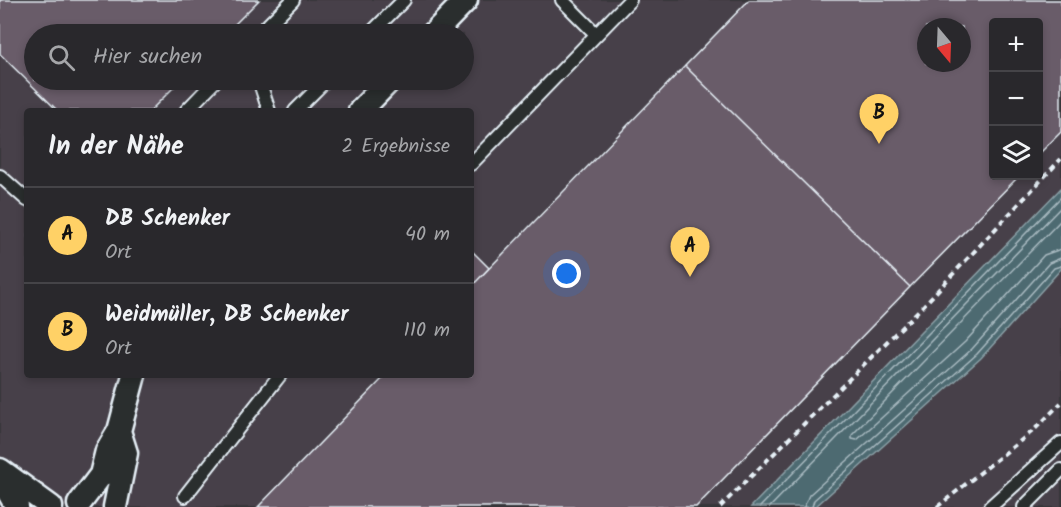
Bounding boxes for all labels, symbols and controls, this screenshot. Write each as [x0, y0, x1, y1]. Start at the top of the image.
north arrow [917, 18, 971, 72]
map controls [989, 18, 1043, 180]
button: + [989, 18, 1043, 72]
search box [24, 24, 474, 90]
text: Hier suchen [93, 40, 202, 75]
icon: search [45, 41, 78, 74]
button: − [989, 72, 1043, 126]
pin: B [860, 94, 898, 144]
text: In der Nähe [48, 126, 184, 168]
button: layers [989, 126, 1043, 180]
text: 2 Ergebnisse [342, 131, 450, 163]
text: DB Schenker [105, 202, 230, 237]
text: A [61, 219, 74, 251]
text: 40 m [405, 219, 450, 251]
pin: A [670, 228, 710, 277]
text: Ort [105, 237, 132, 269]
your location [552, 259, 581, 288]
text: Weidmüller, DB Schenker [105, 298, 348, 333]
text: B [61, 315, 74, 347]
text: 110 m [404, 315, 450, 347]
text: Ort [105, 333, 132, 365]

